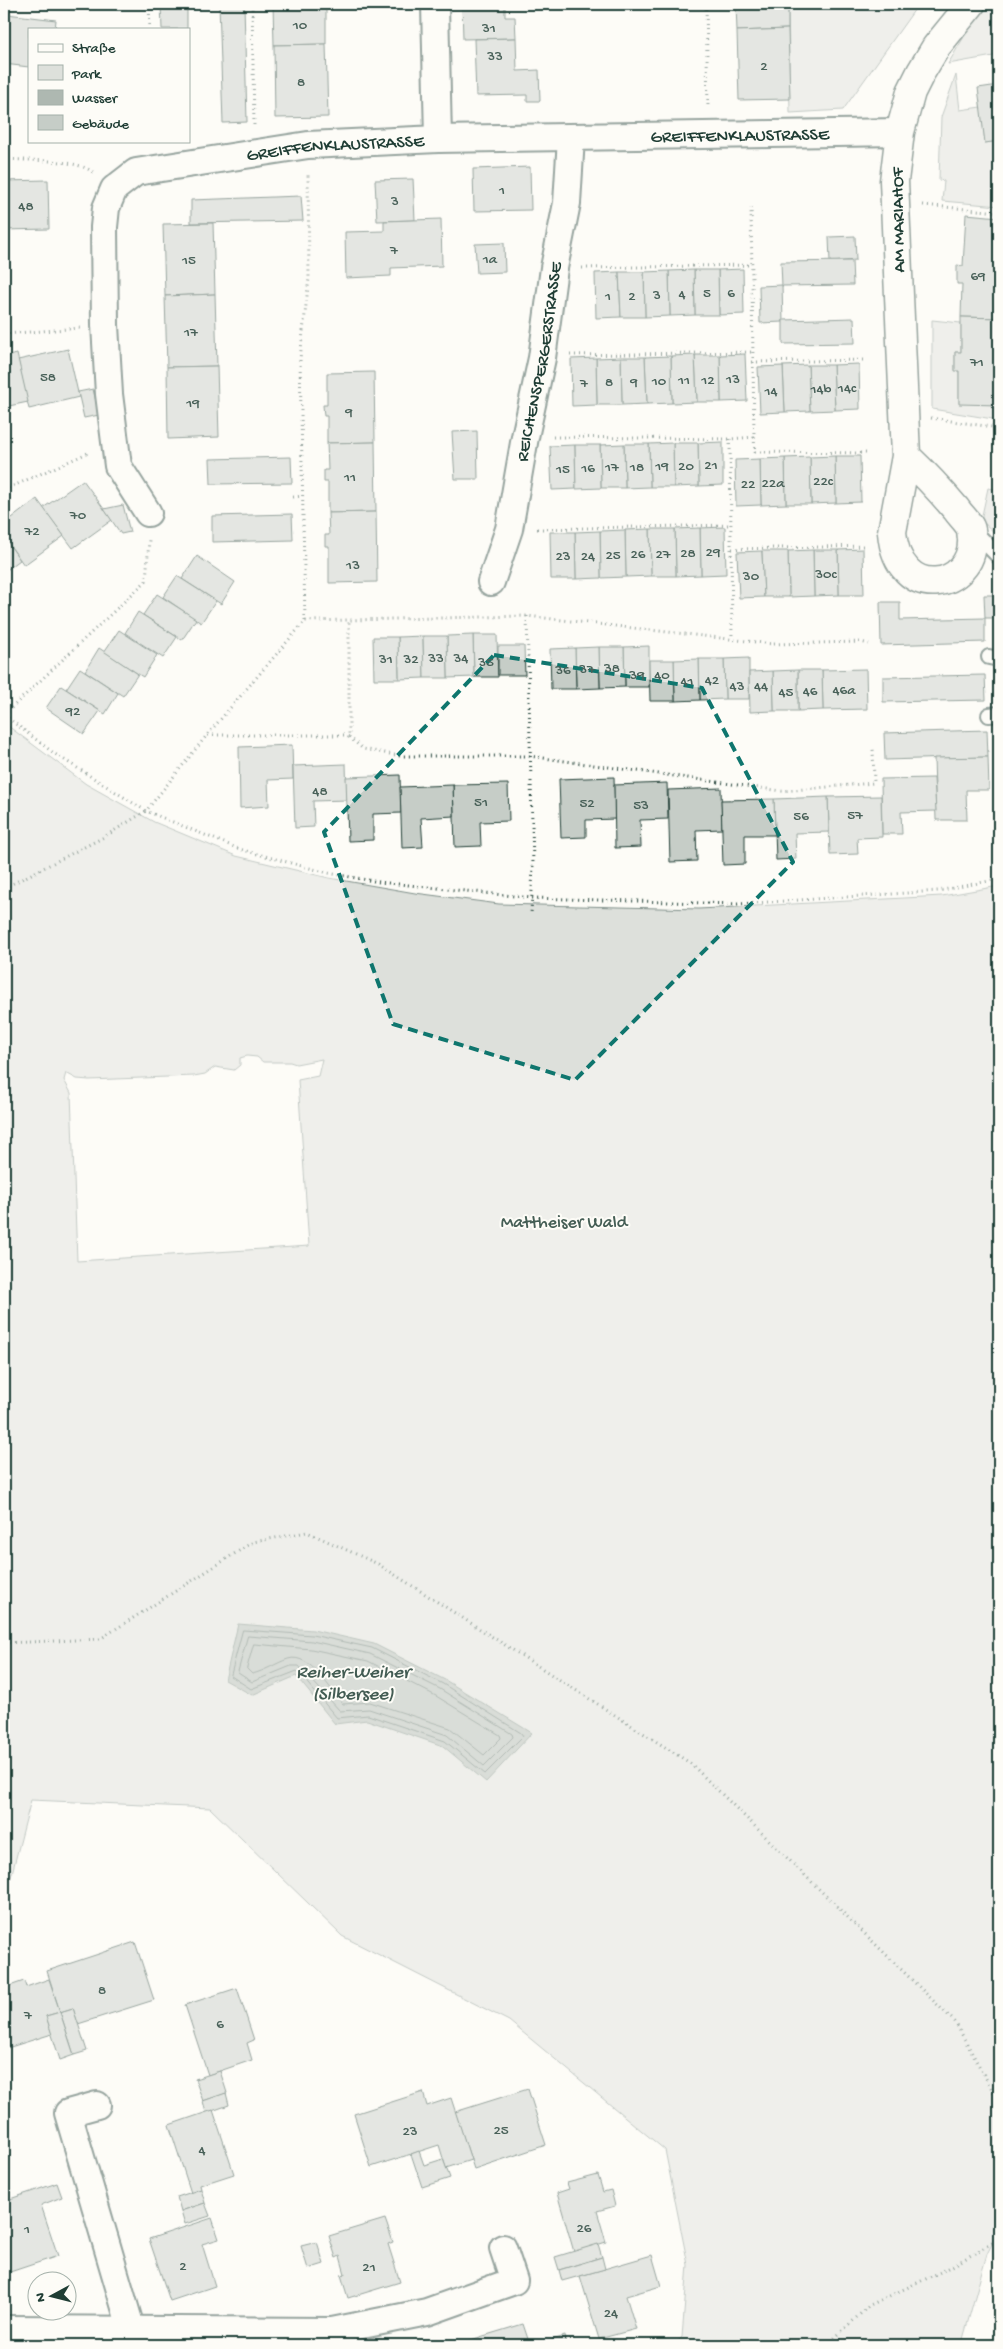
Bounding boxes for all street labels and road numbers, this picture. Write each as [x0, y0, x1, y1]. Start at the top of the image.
street label: GREIFFENKLAUSTRASSE [650, 125, 830, 149]
street label: GREIFFENKLAUSTRASSE [245, 132, 425, 168]
street label: AM MARIAHOF [888, 166, 911, 273]
street label: REICHENSPERGERSTRASSE [513, 260, 568, 463]

